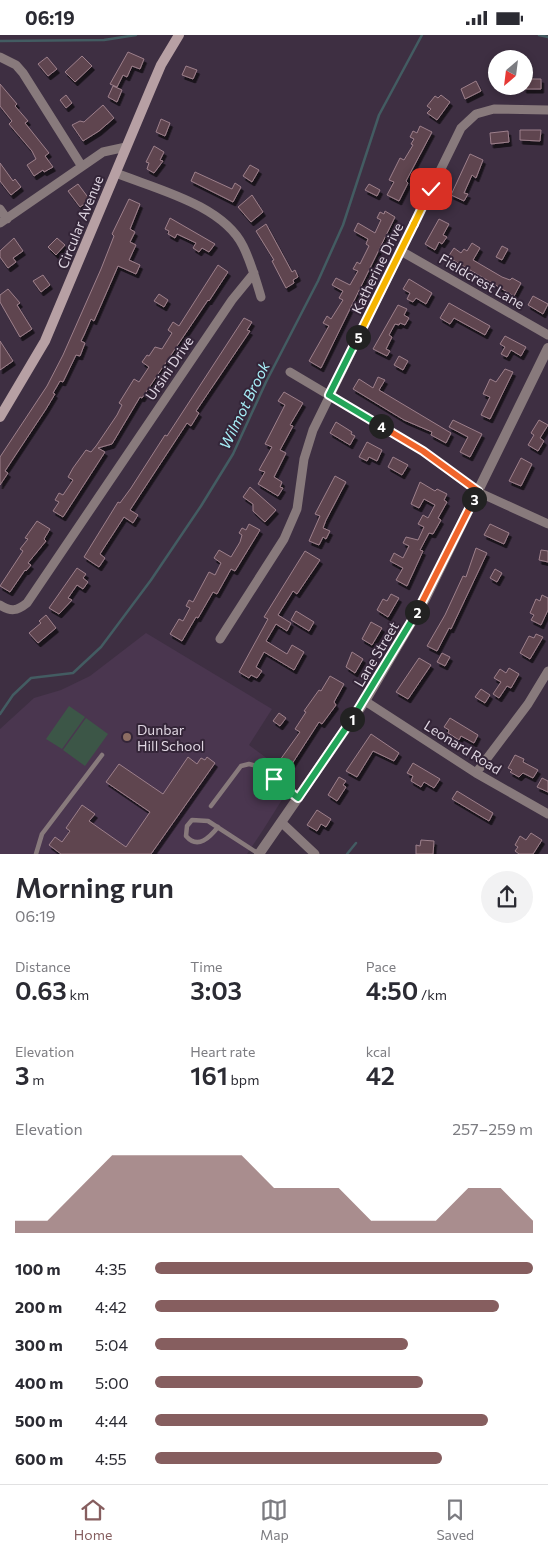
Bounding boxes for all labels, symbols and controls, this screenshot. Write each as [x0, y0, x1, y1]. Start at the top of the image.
text: 06:19 [25, 6, 75, 29]
north arrow [488, 50, 532, 95]
map controls [488, 50, 533, 95]
pin [410, 168, 452, 210]
street label: Circular Avenue [54, 173, 106, 271]
icon: check [417, 175, 445, 203]
street label: Katherine Drive [348, 220, 406, 316]
street label: Fieldcrest Lane [436, 250, 528, 312]
pin: 5 [346, 325, 370, 349]
text: 5 [354, 329, 363, 346]
street label: Ursini Drive [141, 333, 197, 403]
water label: Wilmot Brook [215, 357, 273, 452]
pin: 4 [368, 413, 394, 439]
text: 4 [377, 418, 386, 435]
pin: 3 [462, 487, 486, 511]
text: 3 [470, 491, 479, 508]
pin: 2 [404, 599, 430, 625]
text: 2 [414, 604, 421, 621]
street label: Lane Street [350, 618, 402, 690]
pin: 1 [340, 707, 364, 731]
text: 1 [349, 711, 356, 728]
street label: Leonard Road [421, 716, 505, 778]
place label: Dunbar Hill School [137, 721, 204, 754]
marker: Dunbar Hill School [121, 731, 133, 743]
pin [253, 758, 295, 800]
icon: arrive [260, 765, 288, 793]
text: Morning run [15, 870, 174, 904]
button: share [481, 871, 533, 923]
text: 06:19 [15, 906, 55, 925]
text: Distance [15, 958, 71, 975]
text: Time [190, 958, 223, 975]
text: Pace [366, 958, 396, 975]
text: 0.63 [15, 975, 67, 1005]
text: 3:03 [190, 975, 242, 1005]
text: 4:50 [366, 975, 418, 1005]
text: km [67, 986, 89, 1003]
text: /km [418, 986, 447, 1003]
text: Elevation [15, 1043, 74, 1060]
text: Heart rate [190, 1043, 255, 1060]
text: kcal [366, 1043, 391, 1060]
text: 3 [15, 1060, 29, 1090]
text: 161 [190, 1060, 228, 1090]
text: 42 [366, 1060, 395, 1090]
text: m [29, 1071, 44, 1088]
text: bpm [228, 1071, 259, 1088]
text: Elevation [15, 1119, 83, 1138]
text: 257–259 m [452, 1119, 533, 1138]
text: 100 m [15, 1259, 61, 1278]
text: 4:35 [95, 1259, 127, 1278]
text: 200 m [15, 1297, 62, 1316]
text: 4:42 [95, 1297, 127, 1316]
text: 300 m [15, 1335, 63, 1354]
text: 5:04 [95, 1335, 128, 1354]
text: 400 m [15, 1373, 63, 1392]
text: 5:00 [95, 1373, 129, 1392]
text: 500 m [15, 1411, 63, 1430]
text: 4:44 [95, 1411, 128, 1430]
text: 600 m [15, 1449, 63, 1468]
text: 4:55 [95, 1449, 127, 1468]
tab: Home [74, 1496, 112, 1543]
tab: Map [260, 1496, 289, 1543]
tab: Saved [436, 1496, 474, 1543]

